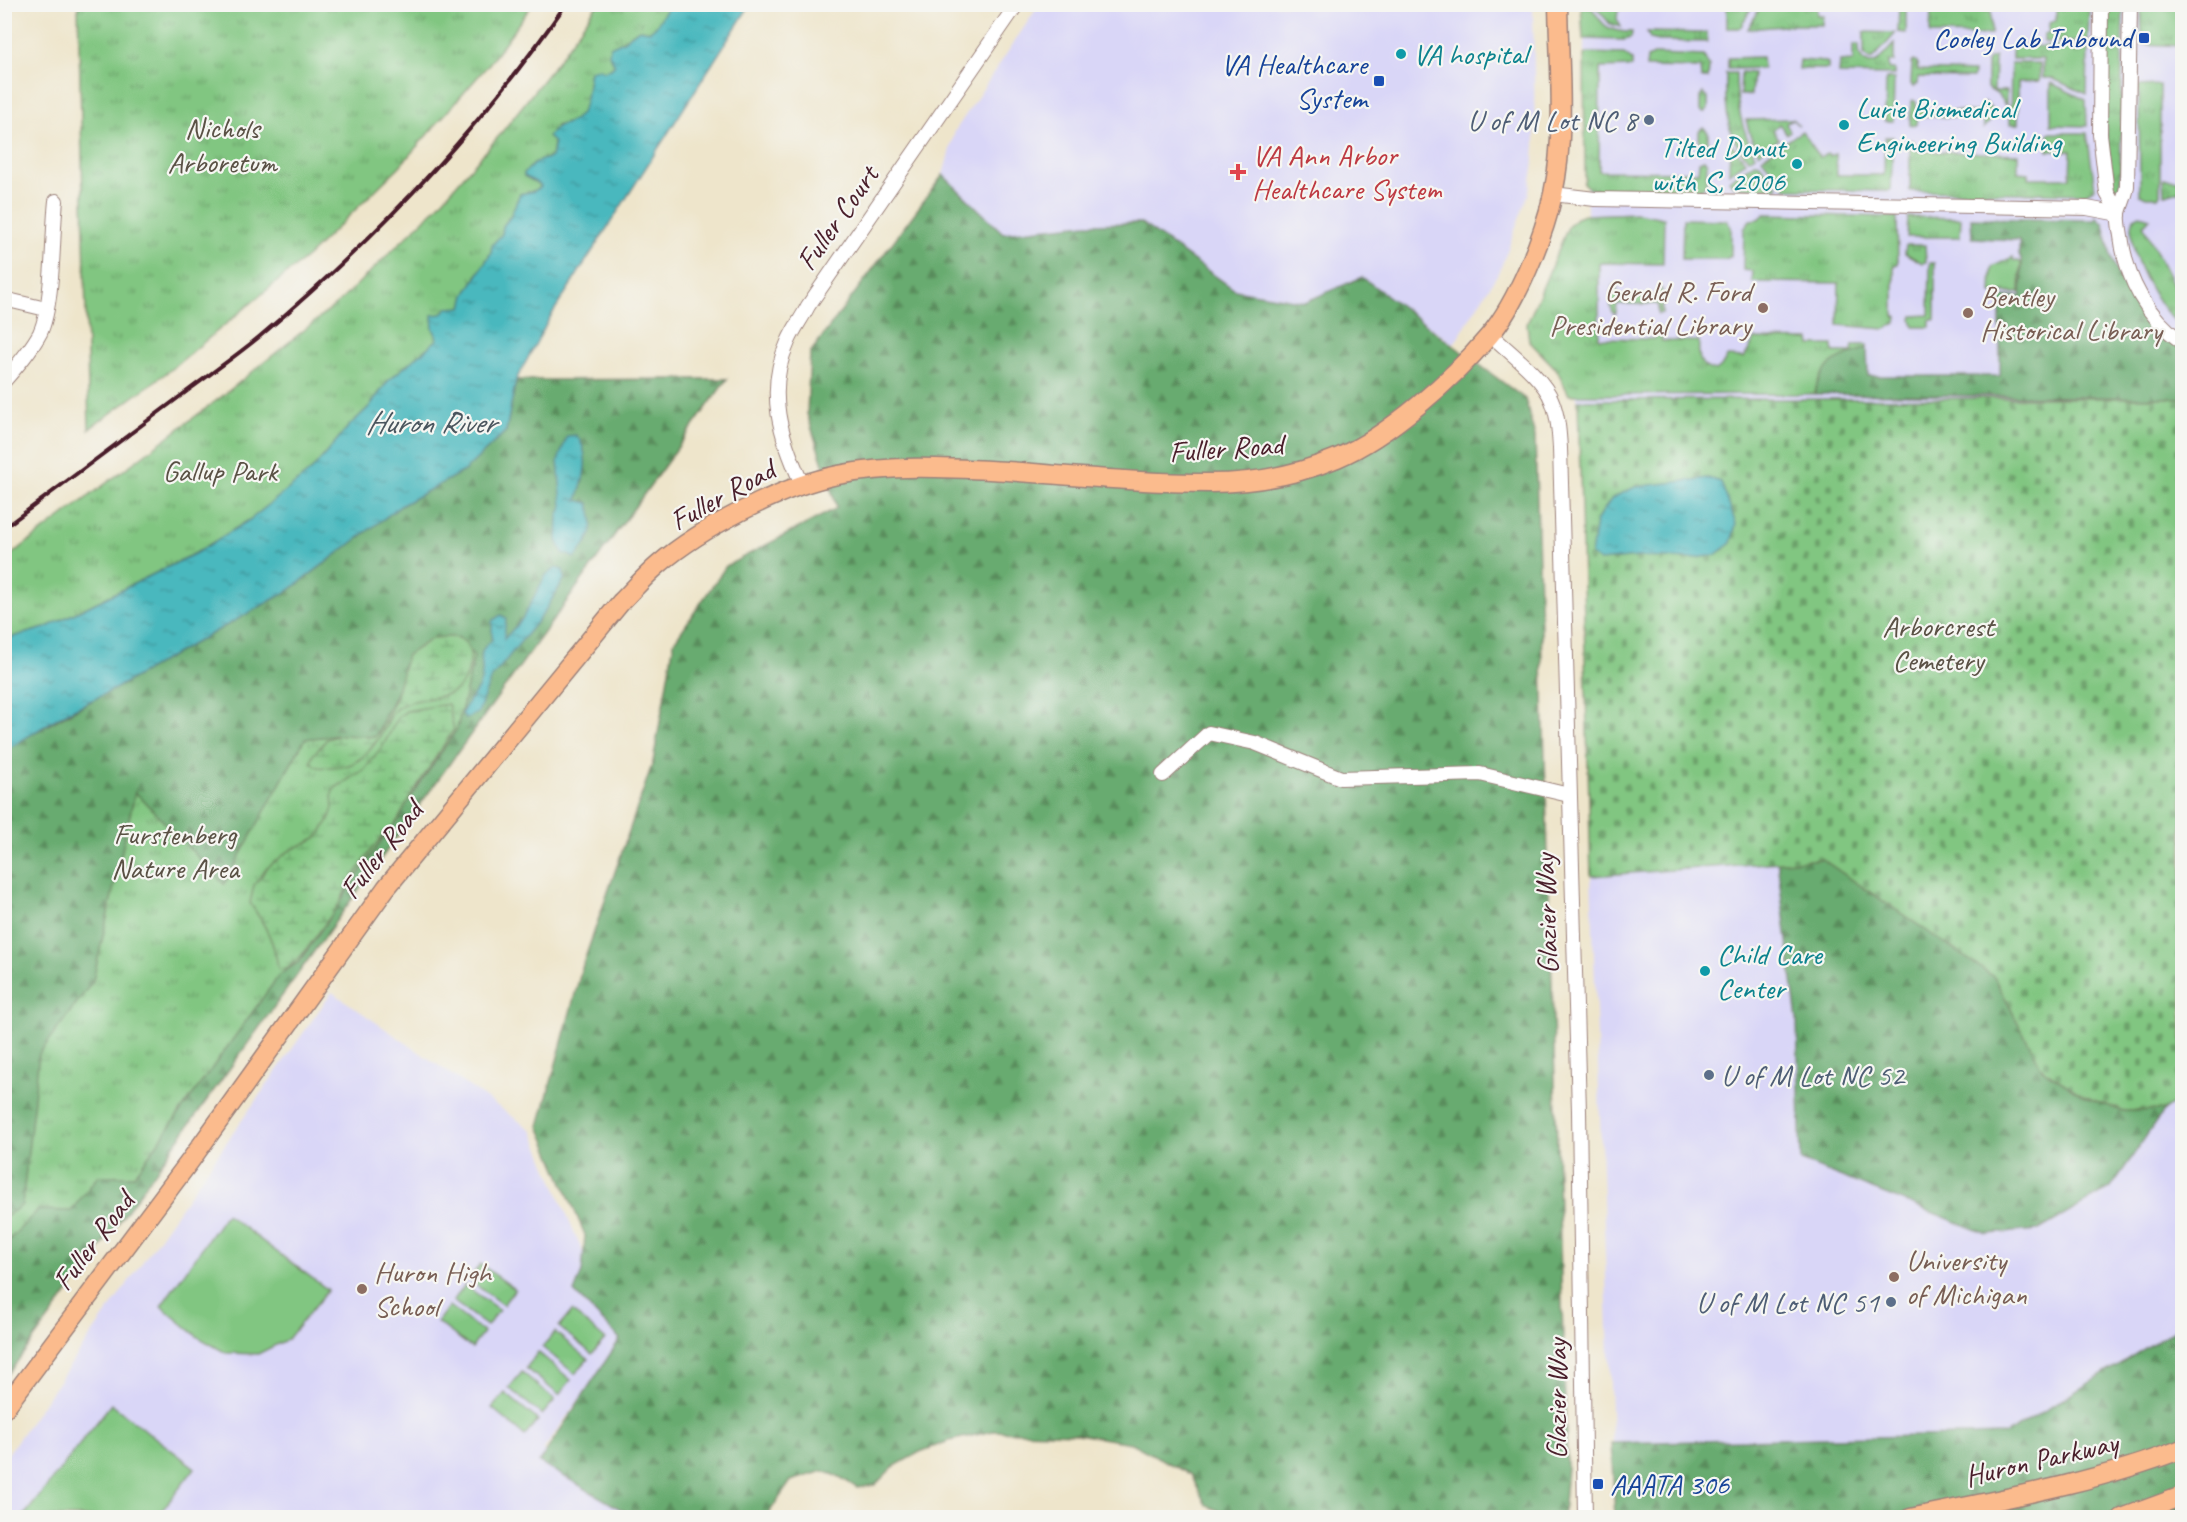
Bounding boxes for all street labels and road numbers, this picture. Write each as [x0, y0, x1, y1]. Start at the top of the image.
street label: Fuller Court [787, 156, 889, 278]
street label: Fuller Road [1168, 425, 1288, 471]
street label: Fuller Road [663, 449, 785, 539]
street label: Fuller Road [331, 790, 434, 907]
street label: Glazier Way [1525, 850, 1567, 975]
street label: Fuller Road [44, 1181, 145, 1298]
street label: Glazier Way [1537, 1336, 1575, 1459]
street label: Huron Parkway [1961, 1422, 2124, 1495]

